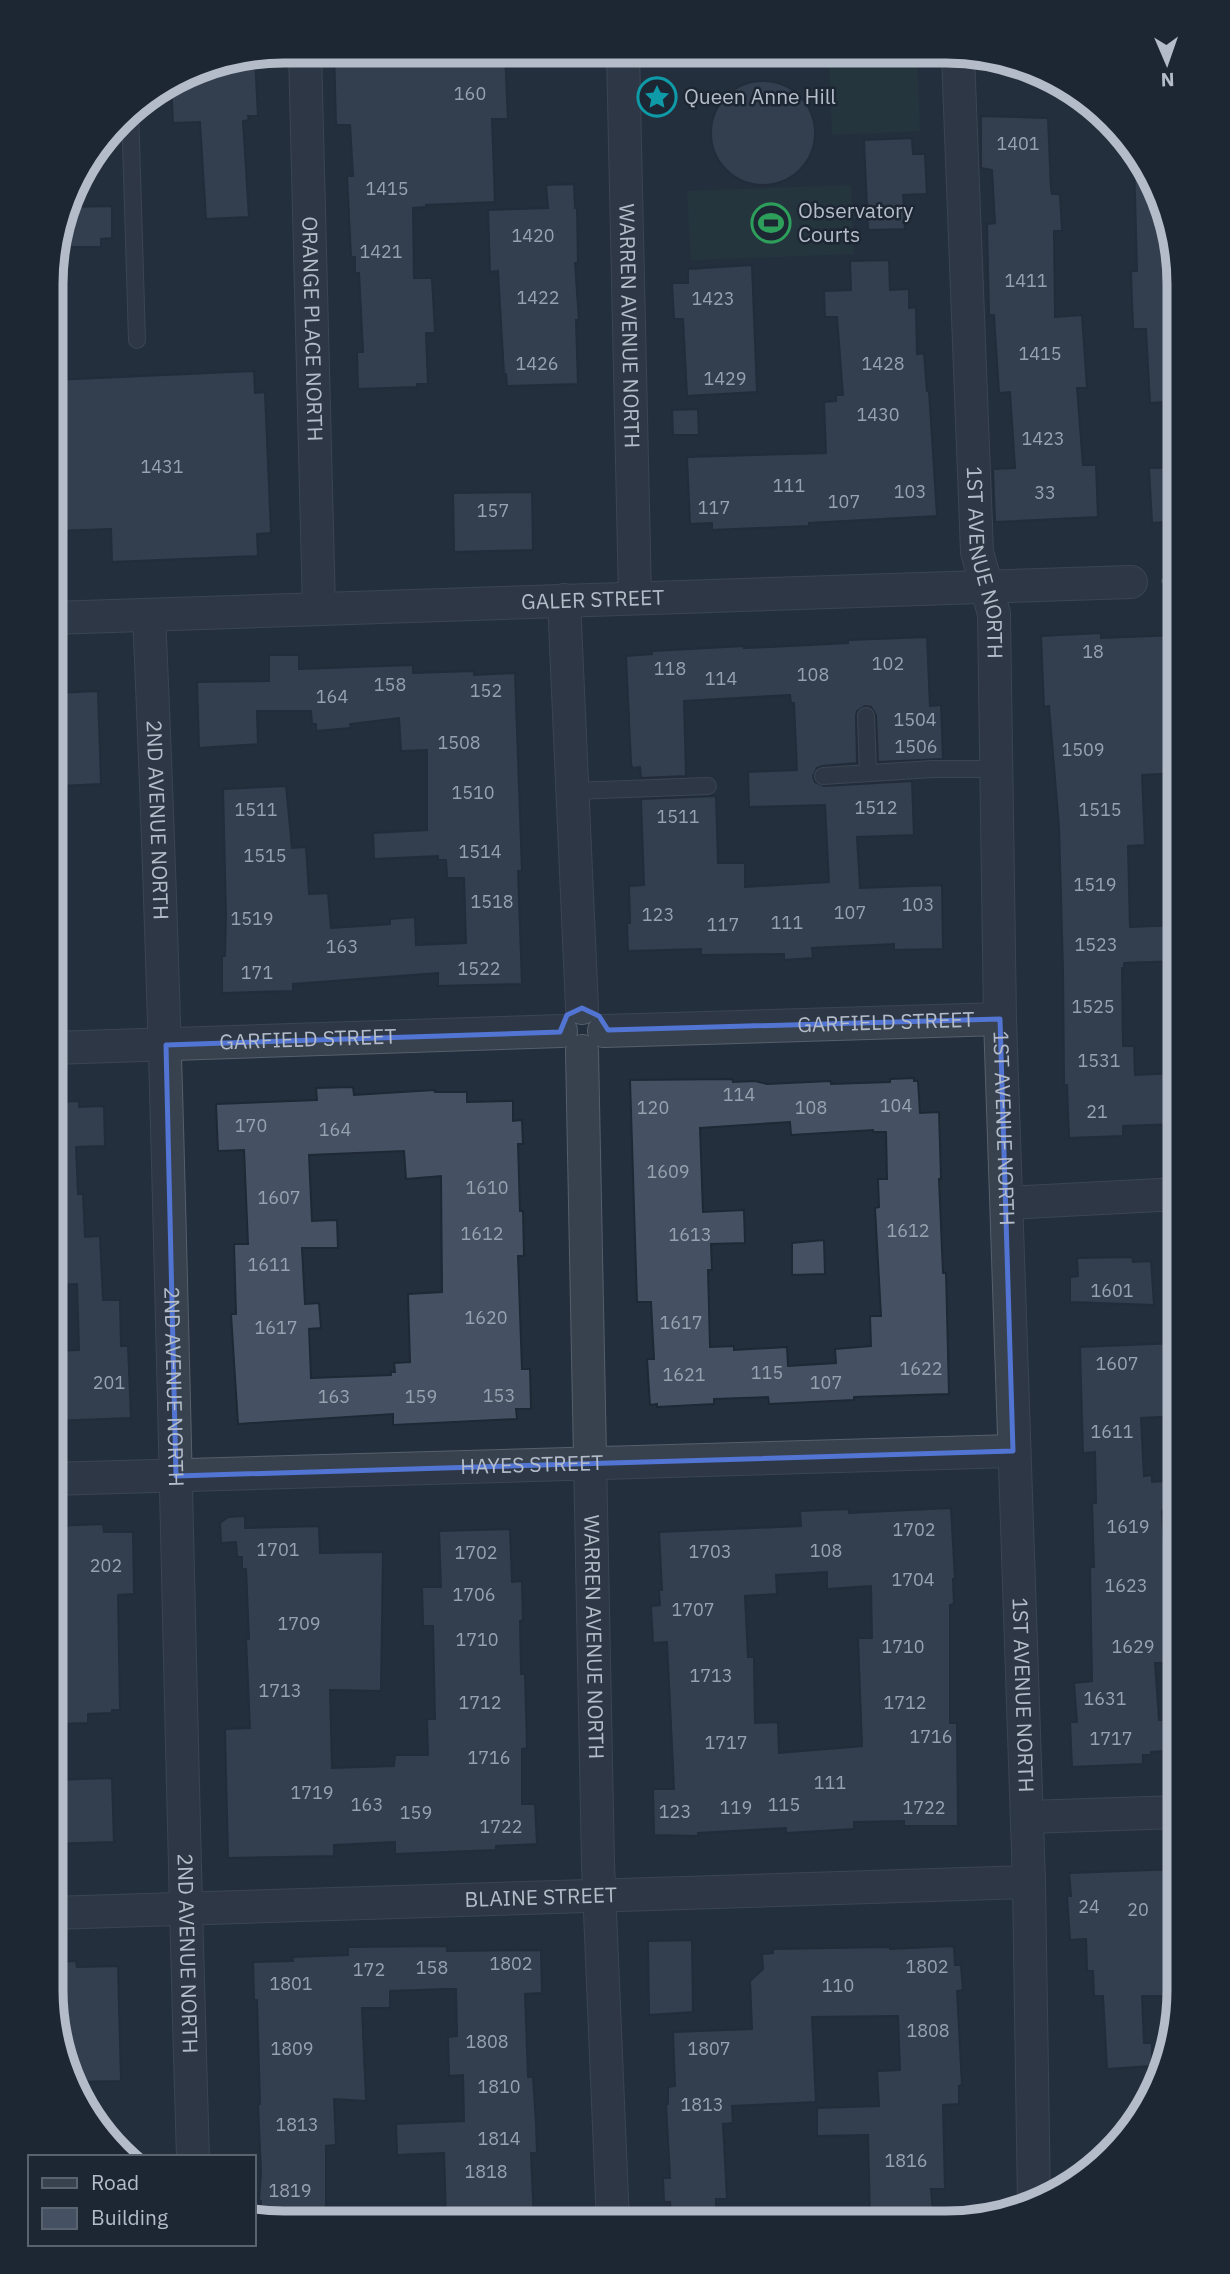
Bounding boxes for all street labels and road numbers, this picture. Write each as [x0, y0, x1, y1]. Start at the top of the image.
street label: WARREN AVENUE NORTH [613, 203, 647, 449]
street label: ORANGE PLACE NORTH [296, 216, 330, 442]
street label: 1ST AVENUE NORTH [961, 466, 1010, 659]
street label: GALER STREET [521, 583, 665, 615]
street label: 2ND AVENUE NORTH [140, 719, 176, 920]
street label: GARFIELD STREET [797, 1005, 975, 1038]
street label: GARFIELD STREET [219, 1022, 397, 1055]
street label: 1ST AVENUE NORTH [987, 1030, 1022, 1226]
street label: 2ND AVENUE NORTH [158, 1286, 191, 1487]
street label: HAYES STREET [460, 1448, 604, 1480]
street label: WARREN AVENUE NORTH [578, 1514, 611, 1759]
street label: 1ST AVENUE NORTH [1006, 1597, 1041, 1793]
street label: 2ND AVENUE NORTH [172, 1853, 205, 2054]
street label: BLAINE STREET [464, 1880, 617, 1913]

